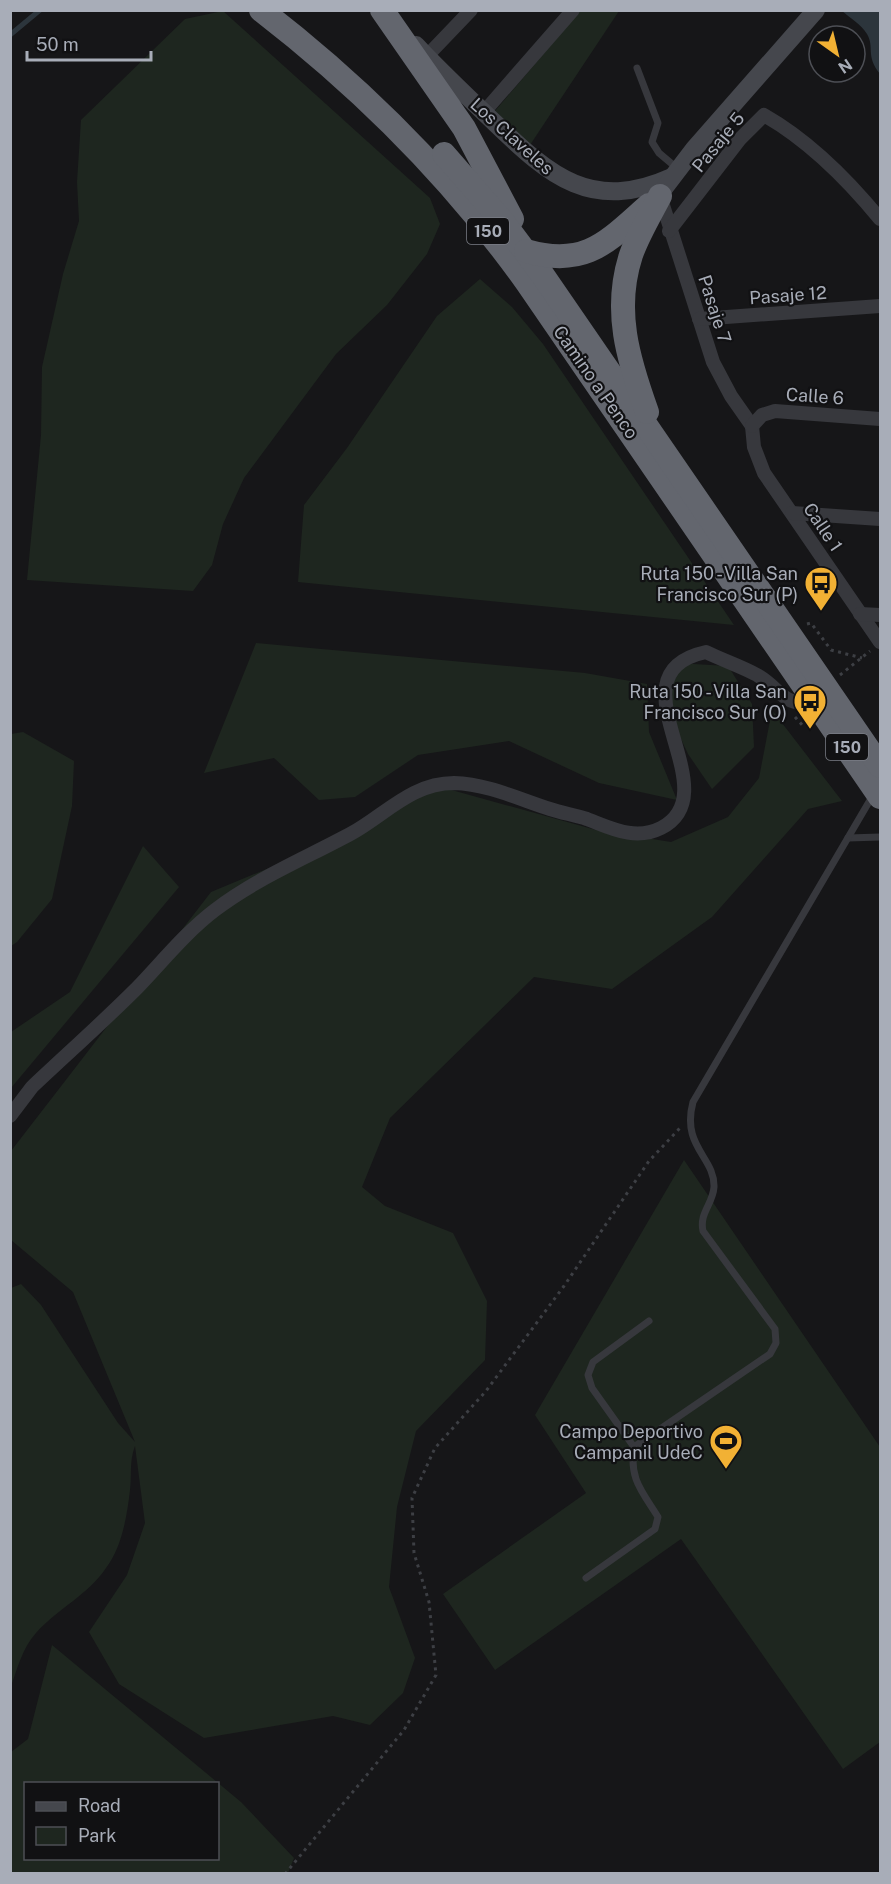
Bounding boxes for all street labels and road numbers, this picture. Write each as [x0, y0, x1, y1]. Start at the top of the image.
street label: Los Claveles [466, 93, 558, 179]
street label: Pasaje 5 [688, 108, 748, 176]
road number: 150 [467, 218, 509, 244]
street label: Pasaje 7 [694, 272, 736, 346]
street label: Pasaje 12 [749, 282, 827, 308]
street label: Camino a Penco [549, 321, 643, 443]
street label: Calle 6 [785, 383, 845, 409]
street label: Calle 1 [799, 499, 847, 555]
road number: 150 [826, 734, 868, 760]

